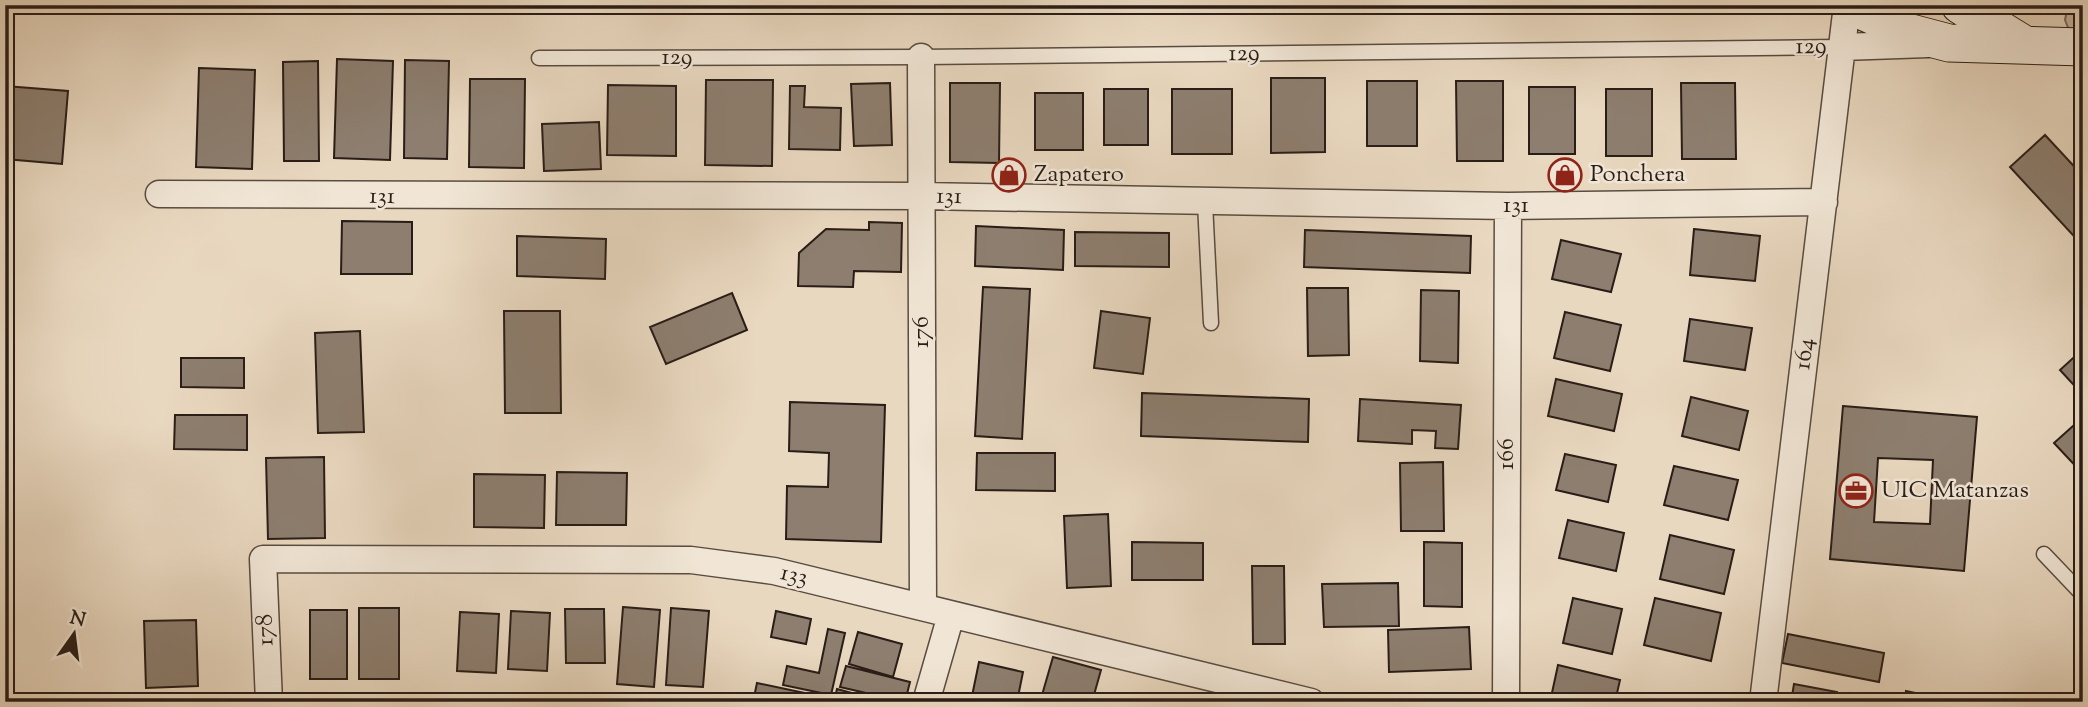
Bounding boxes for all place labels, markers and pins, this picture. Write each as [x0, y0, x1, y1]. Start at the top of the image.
shop icon: Zapatero [990, 156, 1028, 194]
shop icon: Ponchera [1546, 156, 1584, 194]
place label: Zapatero [1034, 158, 1124, 192]
place label: Ponchera [1590, 158, 1685, 192]
office icon: UIC Matanzas [1837, 472, 1875, 510]
place label: UIC Matanzas [1881, 474, 2029, 508]

